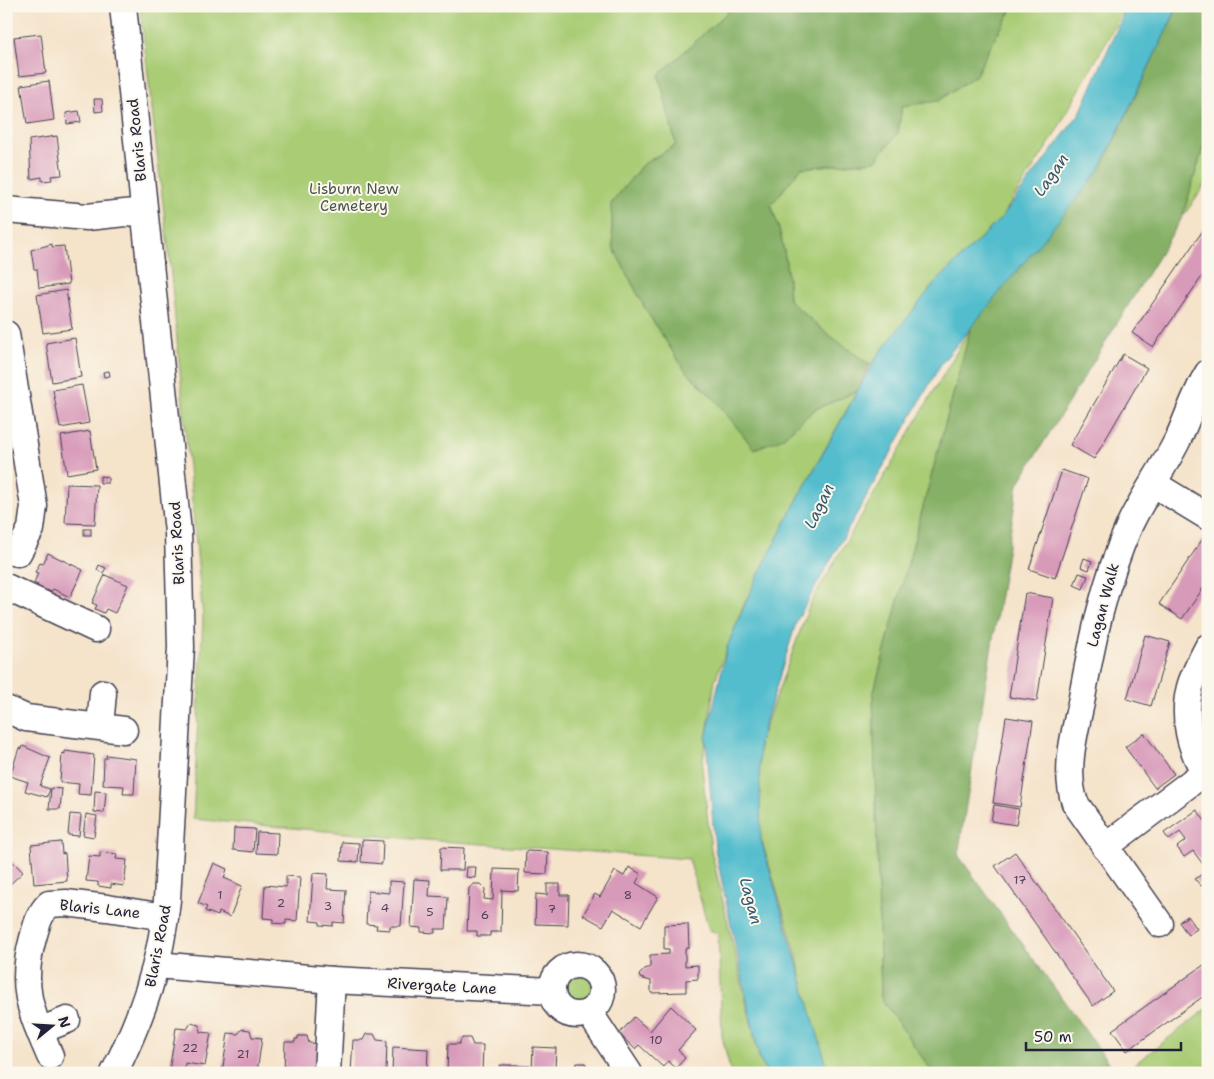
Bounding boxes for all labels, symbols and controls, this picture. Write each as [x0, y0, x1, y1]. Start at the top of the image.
street label: Blaris Road [123, 97, 151, 183]
water label: Lagan [1029, 149, 1073, 201]
park label: Lisburn New Cemetery [309, 179, 399, 216]
water label: Lagan [799, 480, 839, 532]
street label: Blaris Road [165, 500, 189, 585]
street label: Lagan Walk [1082, 561, 1124, 649]
house number: 17 [1014, 872, 1026, 888]
water label: Lagan [735, 875, 767, 927]
house number: 1 [217, 887, 223, 903]
house number: 8 [624, 887, 632, 903]
street label: Blaris Lane [59, 895, 141, 923]
house number: 2 [277, 895, 285, 911]
house number: 3 [324, 898, 332, 914]
house number: 4 [381, 900, 389, 916]
house number: 7 [548, 901, 556, 917]
street label: Blaris Road [140, 903, 176, 989]
house number: 5 [426, 904, 434, 920]
house number: 6 [481, 907, 489, 923]
street label: Rivergate Lane [387, 973, 497, 999]
north arrow [28, 1002, 78, 1052]
text: N [54, 1014, 75, 1030]
scale bar [1026, 1019, 1182, 1051]
text: 50 m [1034, 1027, 1072, 1047]
house number: 10 [649, 1032, 663, 1048]
house number: 22 [182, 1040, 198, 1056]
house number: 21 [237, 1046, 249, 1062]

